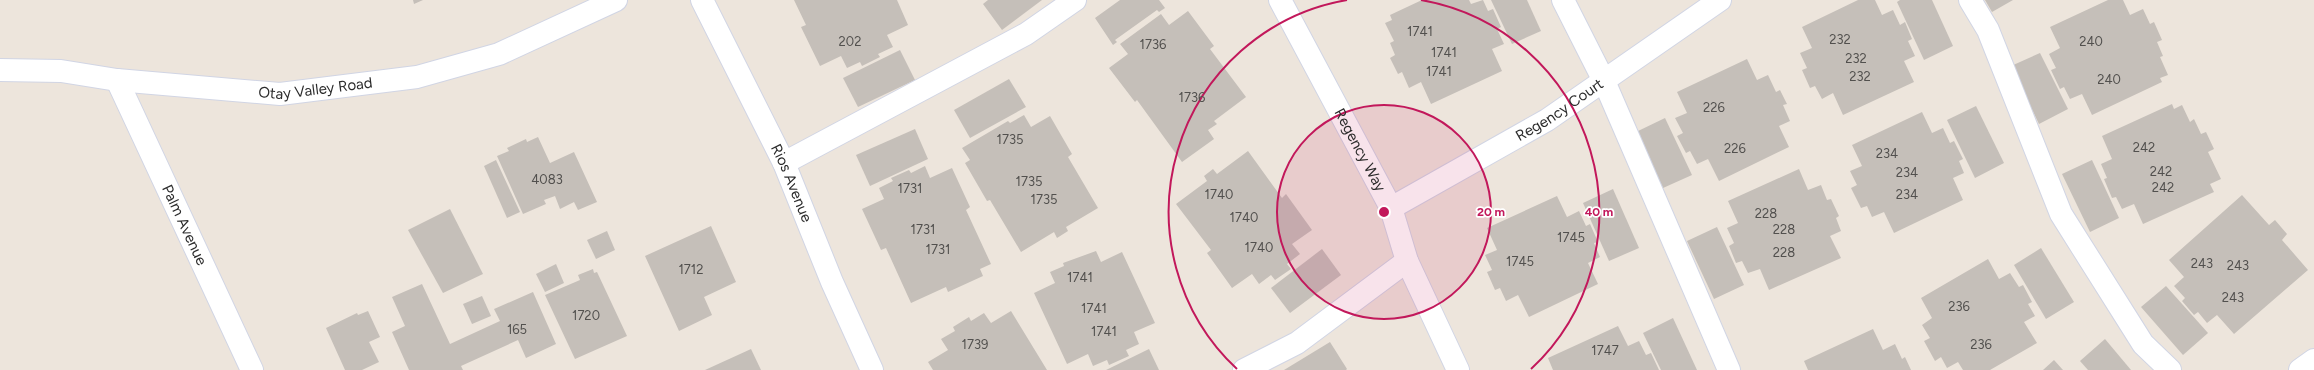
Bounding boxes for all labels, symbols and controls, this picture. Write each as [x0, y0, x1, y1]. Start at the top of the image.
house number: 1741 [1407, 24, 1433, 39]
house number: 232 [1829, 32, 1851, 47]
house number: 202 [839, 34, 861, 49]
house number: 240 [2079, 34, 2103, 49]
house number: 1736 [1140, 37, 1166, 52]
house number: 1741 [1431, 45, 1457, 60]
house number: 232 [1845, 51, 1867, 66]
house number: 1741 [1426, 64, 1452, 79]
house number: 232 [1849, 69, 1871, 84]
house number: 240 [2097, 72, 2121, 87]
street label: Otay Valley Road [258, 74, 373, 103]
street label: Regency Court [1512, 75, 1607, 145]
house number: 1736 [1179, 90, 1205, 105]
house number: 226 [1703, 100, 1725, 115]
street label: Regency Way [1330, 105, 1390, 195]
house number: 1735 [997, 132, 1023, 147]
house number: 242 [2133, 140, 2155, 155]
street label: Rios Avenue [767, 141, 816, 225]
house number: 226 [1724, 141, 1746, 156]
house number: 234 [1876, 146, 1898, 161]
house number: 242 [2150, 164, 2172, 179]
house number: 234 [1896, 165, 1918, 180]
house number: 4083 [531, 172, 563, 187]
house number: 1735 [1016, 174, 1042, 189]
house number: 242 [2152, 180, 2174, 195]
house number: 1731 [898, 181, 922, 196]
street label: Palm Avenue [158, 182, 211, 268]
house number: 1740 [1205, 187, 1233, 202]
house number: 234 [1896, 187, 1918, 202]
house number: 1735 [1031, 192, 1057, 207]
centre of rings [1377, 205, 1391, 219]
text: 20 m [1477, 205, 1505, 219]
text: 40 m [1585, 205, 1613, 219]
house number: 228 [1755, 206, 1777, 221]
house number: 1740 [1230, 210, 1258, 225]
house number: 1731 [911, 222, 935, 237]
house number: 228 [1773, 222, 1795, 237]
house number: 1745 [1557, 230, 1585, 245]
house number: 1740 [1245, 240, 1273, 255]
house number: 1731 [926, 242, 950, 257]
house number: 228 [1773, 245, 1795, 260]
house number: 1745 [1506, 254, 1534, 269]
house number: 243 [2191, 256, 2213, 271]
house number: 243 [2227, 258, 2249, 273]
house number: 1712 [679, 262, 704, 277]
house number: 1741 [1067, 270, 1093, 285]
house number: 243 [2222, 290, 2244, 305]
house number: 236 [1948, 299, 1970, 314]
house number: 1741 [1081, 301, 1107, 316]
house number: 1720 [572, 308, 600, 323]
house number: 165 [507, 322, 527, 337]
house number: 1741 [1091, 324, 1117, 339]
house number: 1739 [962, 337, 988, 352]
house number: 236 [1970, 337, 1992, 352]
house number: 1747 [1591, 343, 1619, 358]

